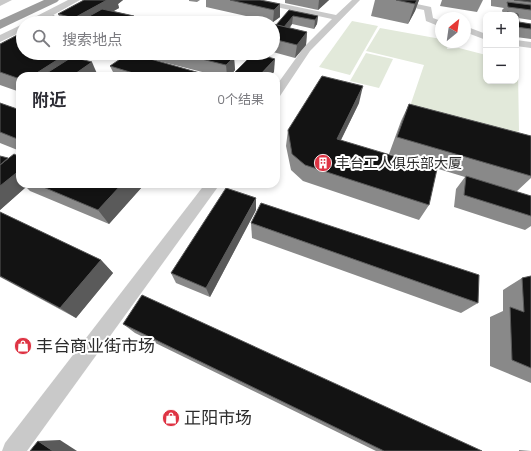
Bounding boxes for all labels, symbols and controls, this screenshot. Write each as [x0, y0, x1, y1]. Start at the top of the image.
north arrow [435, 12, 471, 48]
map controls [483, 12, 519, 84]
button: + [483, 12, 519, 48]
search box [16, 16, 280, 60]
icon: search [30, 27, 52, 49]
text: 搜索地点 [62, 30, 122, 49]
button: − [483, 48, 519, 84]
text: 附近 [32, 89, 66, 111]
text: 0个结果 [217, 91, 264, 108]
building icon: 丰台工人俱乐部大厦 [313, 153, 333, 173]
place label: 丰台工人俱乐部大厦 [336, 154, 462, 172]
place label: 丰台商业街市场 [36, 335, 155, 357]
shop icon: 丰台商业街市场 [13, 336, 33, 356]
place label: 正阳市场 [184, 407, 252, 429]
shop icon: 正阳市场 [161, 408, 181, 428]

